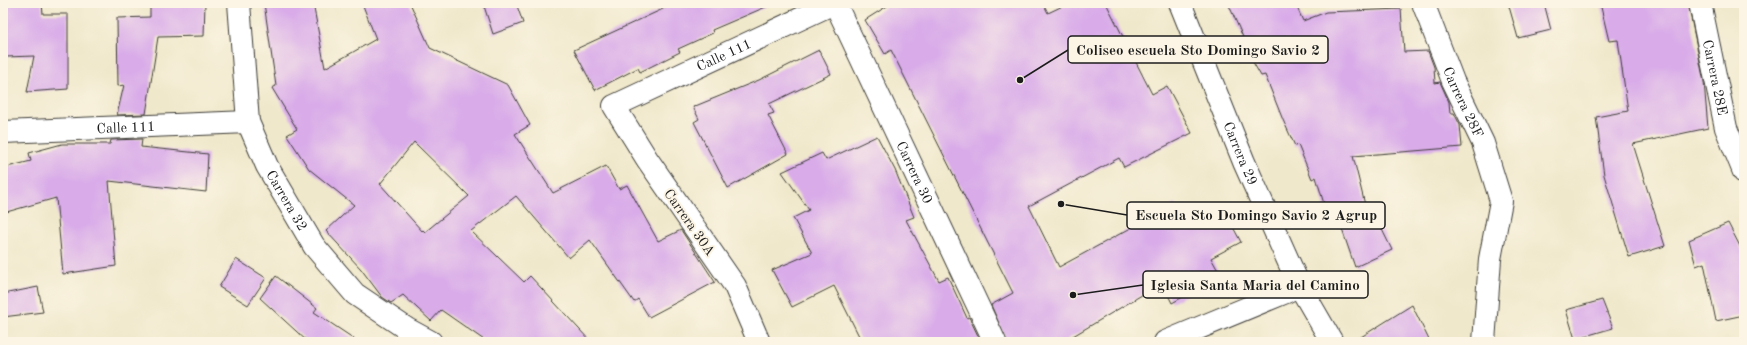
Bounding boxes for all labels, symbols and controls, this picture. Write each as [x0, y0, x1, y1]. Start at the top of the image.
callout: Coliseo escuela Sto Domingo Savio 2 [1068, 36, 1328, 63]
street label: Calle 111 [695, 37, 754, 74]
street label: Carrera 28E [1700, 39, 1729, 117]
text: Coliseo escuela Sto Domingo Savio 2 [1076, 44, 1320, 59]
street label: Carrera 28F [1440, 65, 1485, 140]
street label: Calle 111 [96, 120, 156, 136]
street label: Carrera 29 [1221, 120, 1259, 187]
street label: Carrera 30 [893, 139, 935, 206]
street label: Carrera 32 [263, 168, 309, 233]
street label: Carrera 30A [661, 187, 717, 259]
callout: Escuela Sto Domingo Savio 2 Agrup [1127, 202, 1385, 229]
text: Escuela Sto Domingo Savio 2 Agrup [1135, 209, 1377, 224]
callout: Iglesia Santa Maria del Camino [1143, 271, 1368, 298]
text: Iglesia Santa Maria del Camino [1150, 279, 1360, 294]

